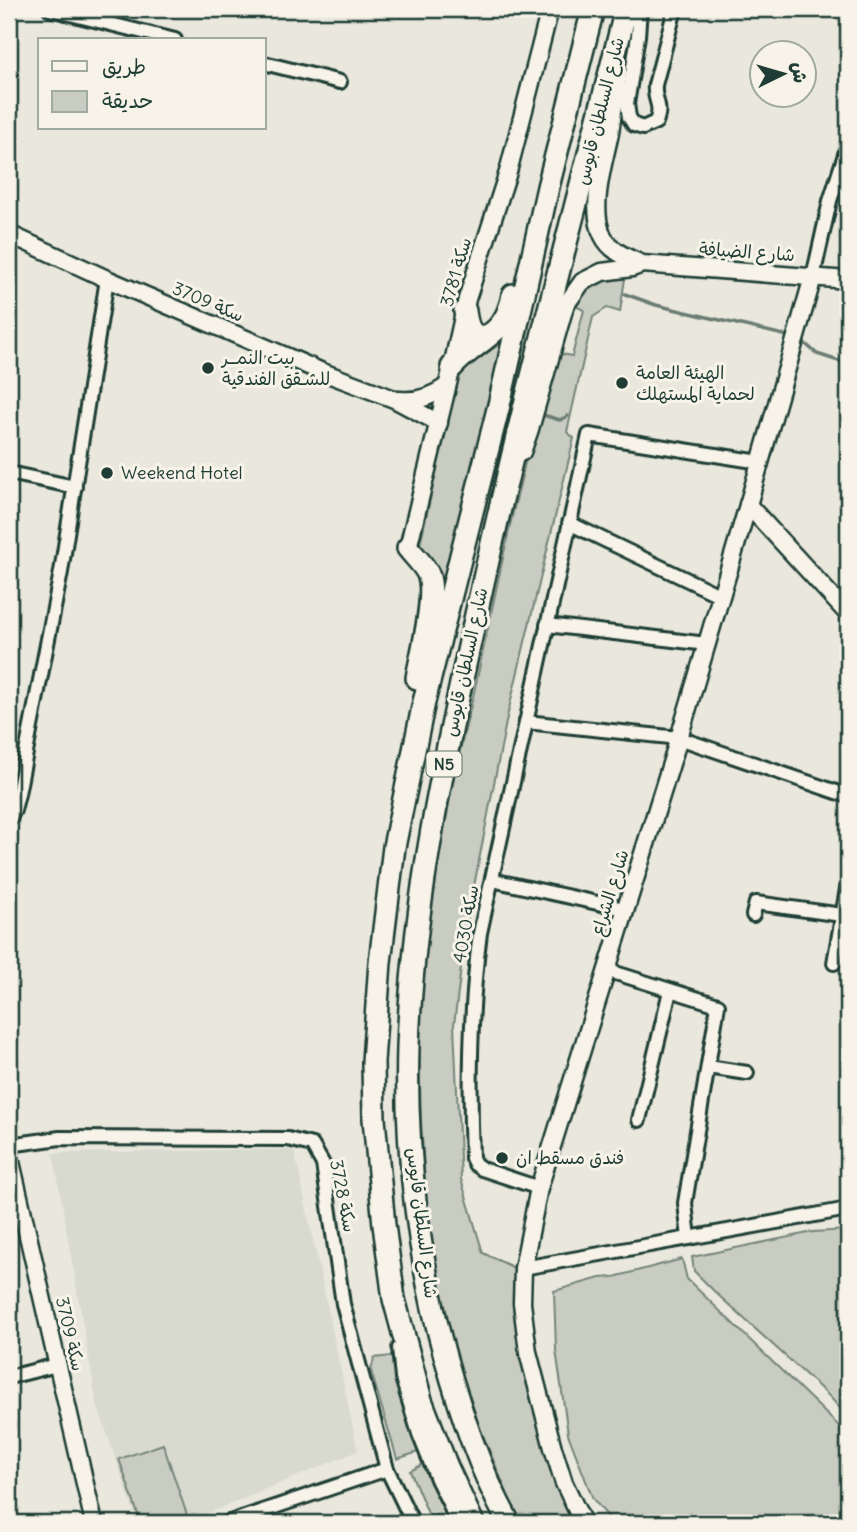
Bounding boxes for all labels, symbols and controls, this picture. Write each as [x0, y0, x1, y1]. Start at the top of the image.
street label: شارع السلطان قابوس [570, 35, 630, 187]
legend [38, 38, 266, 130]
north arrow [748, 38, 818, 108]
text: طريق [102, 53, 146, 80]
text: ش [787, 61, 813, 84]
text: حديقة [102, 87, 153, 114]
street label: سكة 3781 [435, 235, 476, 309]
street label: شارع الضيافة [698, 237, 796, 267]
street label: سكة 3709 [169, 276, 247, 327]
place label: بيت النمــر للشـقق الفندقية [220, 346, 330, 390]
marker: بيت النمــر للشـقق الفندقية [200, 360, 216, 376]
place label: الهيئة العامة لحماية المستهلك [636, 361, 755, 405]
marker: الهيئة العامة لحماية المستهلك [614, 375, 630, 391]
place label: Weekend Hotel [121, 461, 243, 484]
marker: Weekend Hotel [99, 465, 115, 481]
street label: شارع السلطان قابوس [438, 585, 494, 739]
road number: N5 [426, 751, 462, 776]
street label: شارع الشراع [585, 847, 635, 939]
street label: سكة 4030 [447, 883, 484, 965]
street label: شارع السلطان قابوس [401, 1146, 443, 1300]
place label: فندق مسقط ان [516, 1146, 624, 1169]
marker: فندق مسقط ان [494, 1150, 510, 1166]
street label: سكة 3728 [325, 1158, 362, 1234]
street label: سكة 3709 [51, 1294, 90, 1373]

